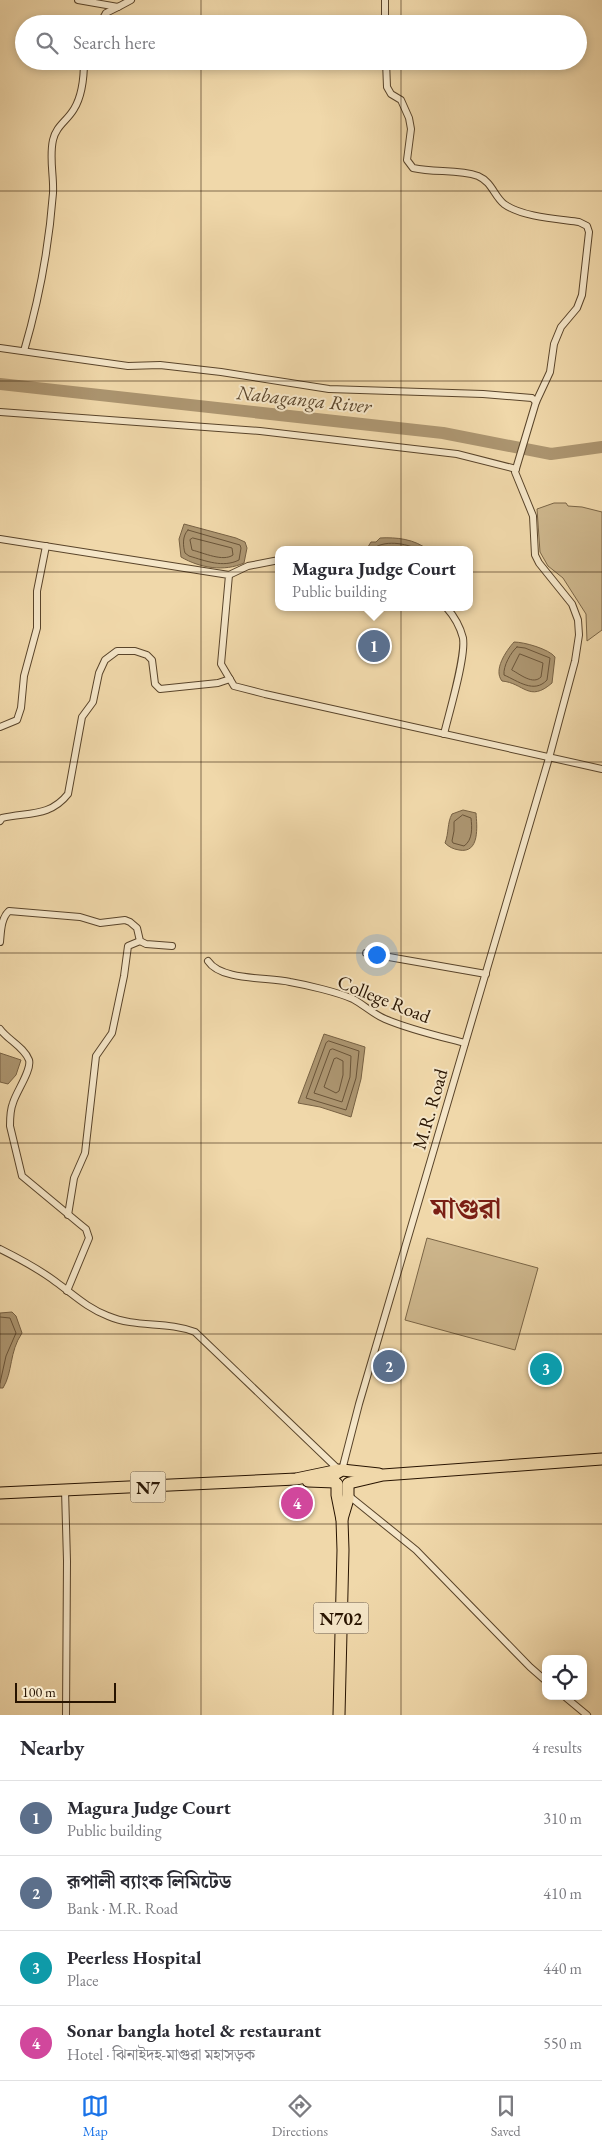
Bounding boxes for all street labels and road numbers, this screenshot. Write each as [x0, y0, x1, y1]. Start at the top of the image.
street label: College Road [334, 969, 435, 1029]
street label: M.R. Road [407, 1065, 454, 1152]
road number: N7 [130, 1471, 166, 1502]
road number: N702 [314, 1602, 368, 1634]

